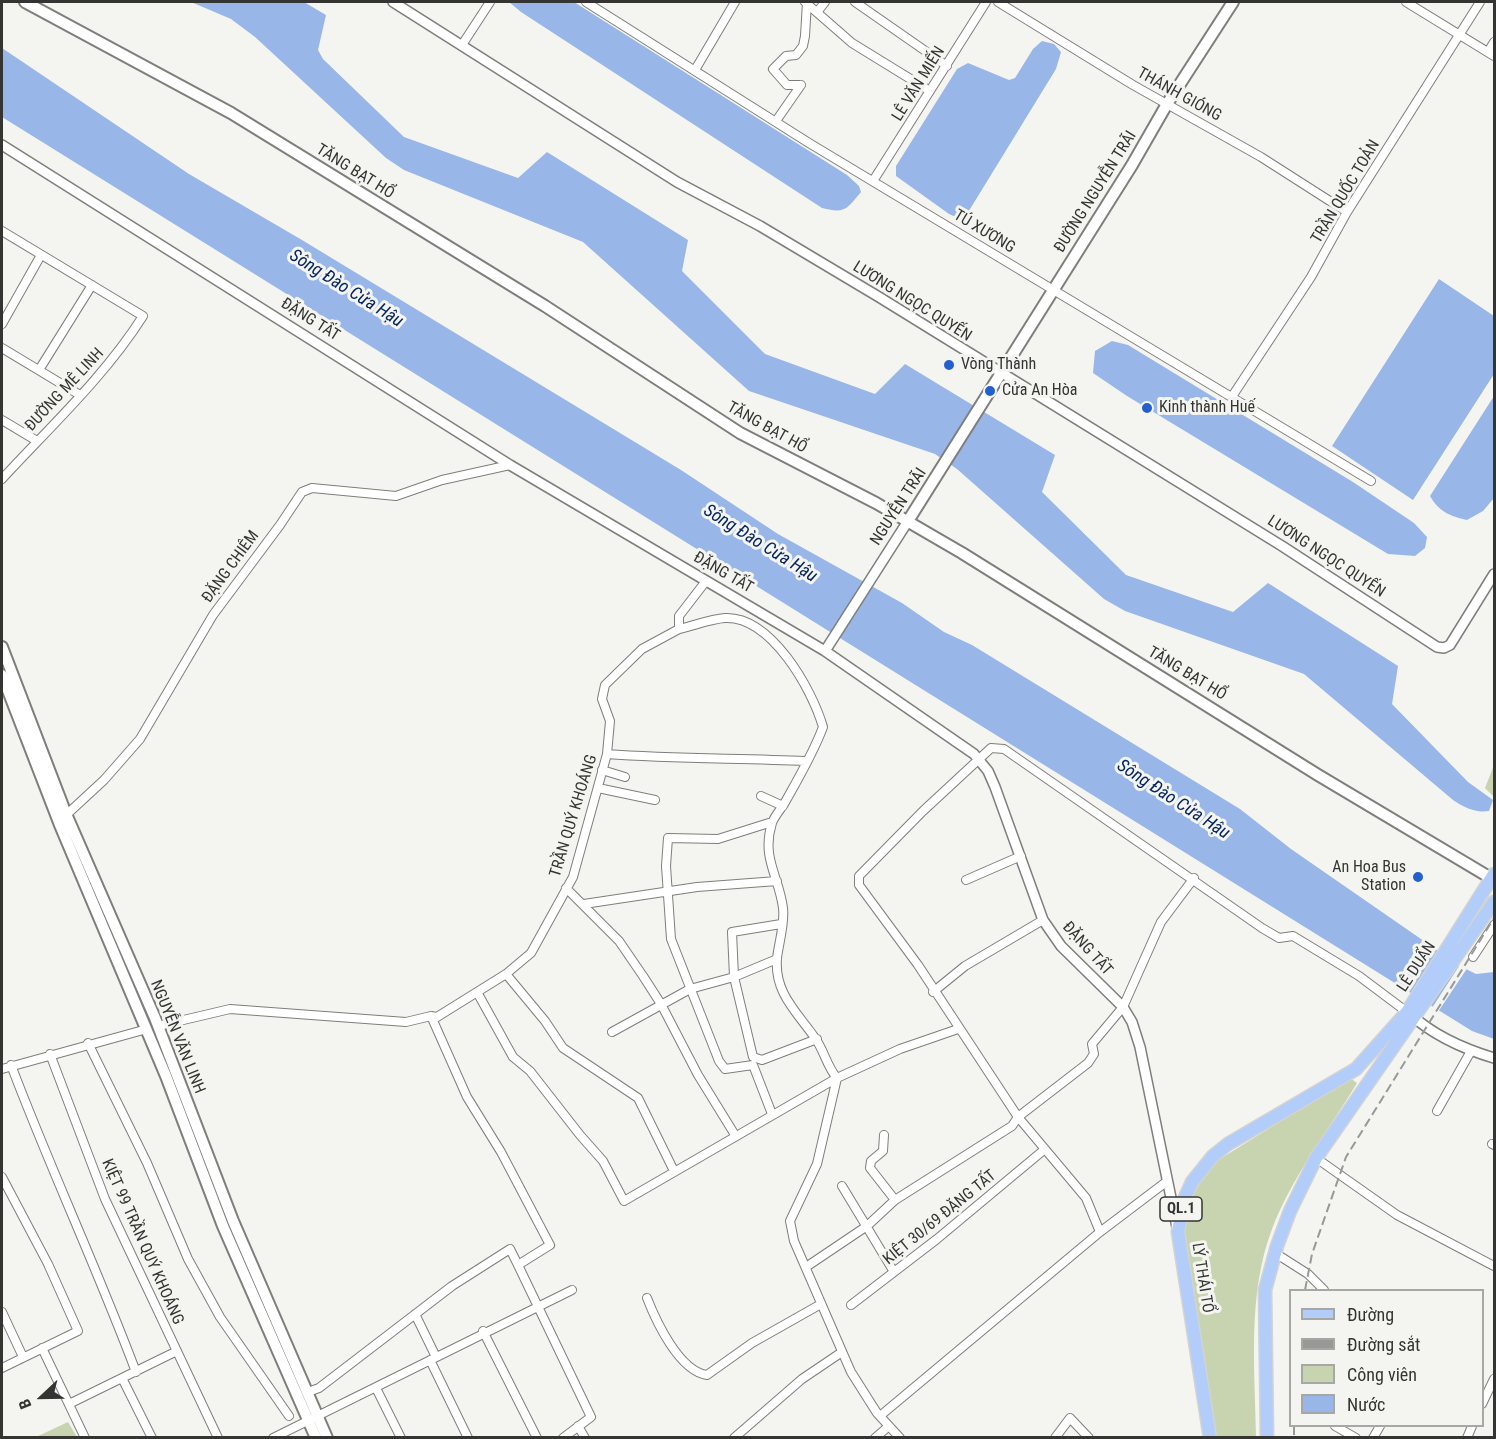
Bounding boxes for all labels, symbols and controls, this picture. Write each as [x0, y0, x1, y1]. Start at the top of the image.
street label: LÊ VĂN MIẾN [889, 43, 949, 125]
street label: THÁNH GIÓNG [1133, 64, 1225, 126]
street label: ĐƯỜNG NGUYỄN TRÃI [1051, 128, 1141, 256]
street label: TRẦN QUỐC TOẢN [1308, 137, 1384, 247]
street label: TĂNG BẠT HỔ [312, 140, 398, 204]
street label: TÚ XƯƠNG [950, 206, 1018, 258]
water label: Sông Đào Cửa Hậu [285, 245, 407, 333]
street label: LƯƠNG NGỌC QUYẾN [849, 258, 975, 346]
street label: ĐẶNG TẤT [277, 294, 343, 346]
street label: ĐƯỜNG MÊ LINH [22, 344, 108, 436]
place label: Vòng Thành [961, 355, 1036, 375]
marker: Vòng Thành [942, 358, 956, 372]
place label: Cửa An Hòa [1002, 381, 1077, 401]
marker: Cửa An Hòa [983, 384, 997, 398]
street label: TĂNG BẠT HỔ [724, 398, 810, 458]
place label: Kinh thành Huế [1159, 398, 1255, 418]
marker: Kinh thành Huế [1140, 401, 1154, 415]
street label: NGUYỄN TRÃI [867, 465, 931, 549]
water label: Sông Đào Cửa Hậu [699, 500, 821, 588]
street label: LƯƠNG NGỌC QUYẾN [1264, 512, 1388, 602]
street label: ĐẶNG CHIÊM [198, 527, 264, 607]
street label: ĐẶNG TẤT [690, 548, 756, 598]
street label: TĂNG BẠT HỔ [1144, 643, 1230, 705]
street label: TRẦN QUÝ KHOÁNG [546, 752, 602, 880]
water label: Sông Đào Cửa Hậu [1113, 756, 1233, 844]
place label: An Hoa Bus Station [1332, 858, 1406, 896]
marker: An Hoa Bus Station [1411, 870, 1425, 884]
street label: ĐẶNG TẤT [1058, 918, 1116, 980]
street label: LÊ DUẨN [1394, 938, 1440, 996]
street label: NGUYỄN VĂN LINH [145, 977, 209, 1097]
street label: KIỆT 99 TRẦN QUÝ KHOÁNG [97, 1156, 187, 1328]
street label: KIỆT 30/69 ĐẶNG TẤT [880, 1167, 1000, 1269]
road number: QL.1 [1160, 1197, 1202, 1221]
street label: LÝ THÁI TỔ [1187, 1242, 1217, 1314]
legend [1289, 1289, 1484, 1427]
text: Đường [1347, 1304, 1394, 1325]
text: Đường sắt [1347, 1334, 1420, 1355]
text: Công viên [1347, 1364, 1417, 1385]
north arrow [12, 1367, 72, 1427]
text: Nước [1347, 1394, 1385, 1415]
text: B [14, 1396, 35, 1412]

